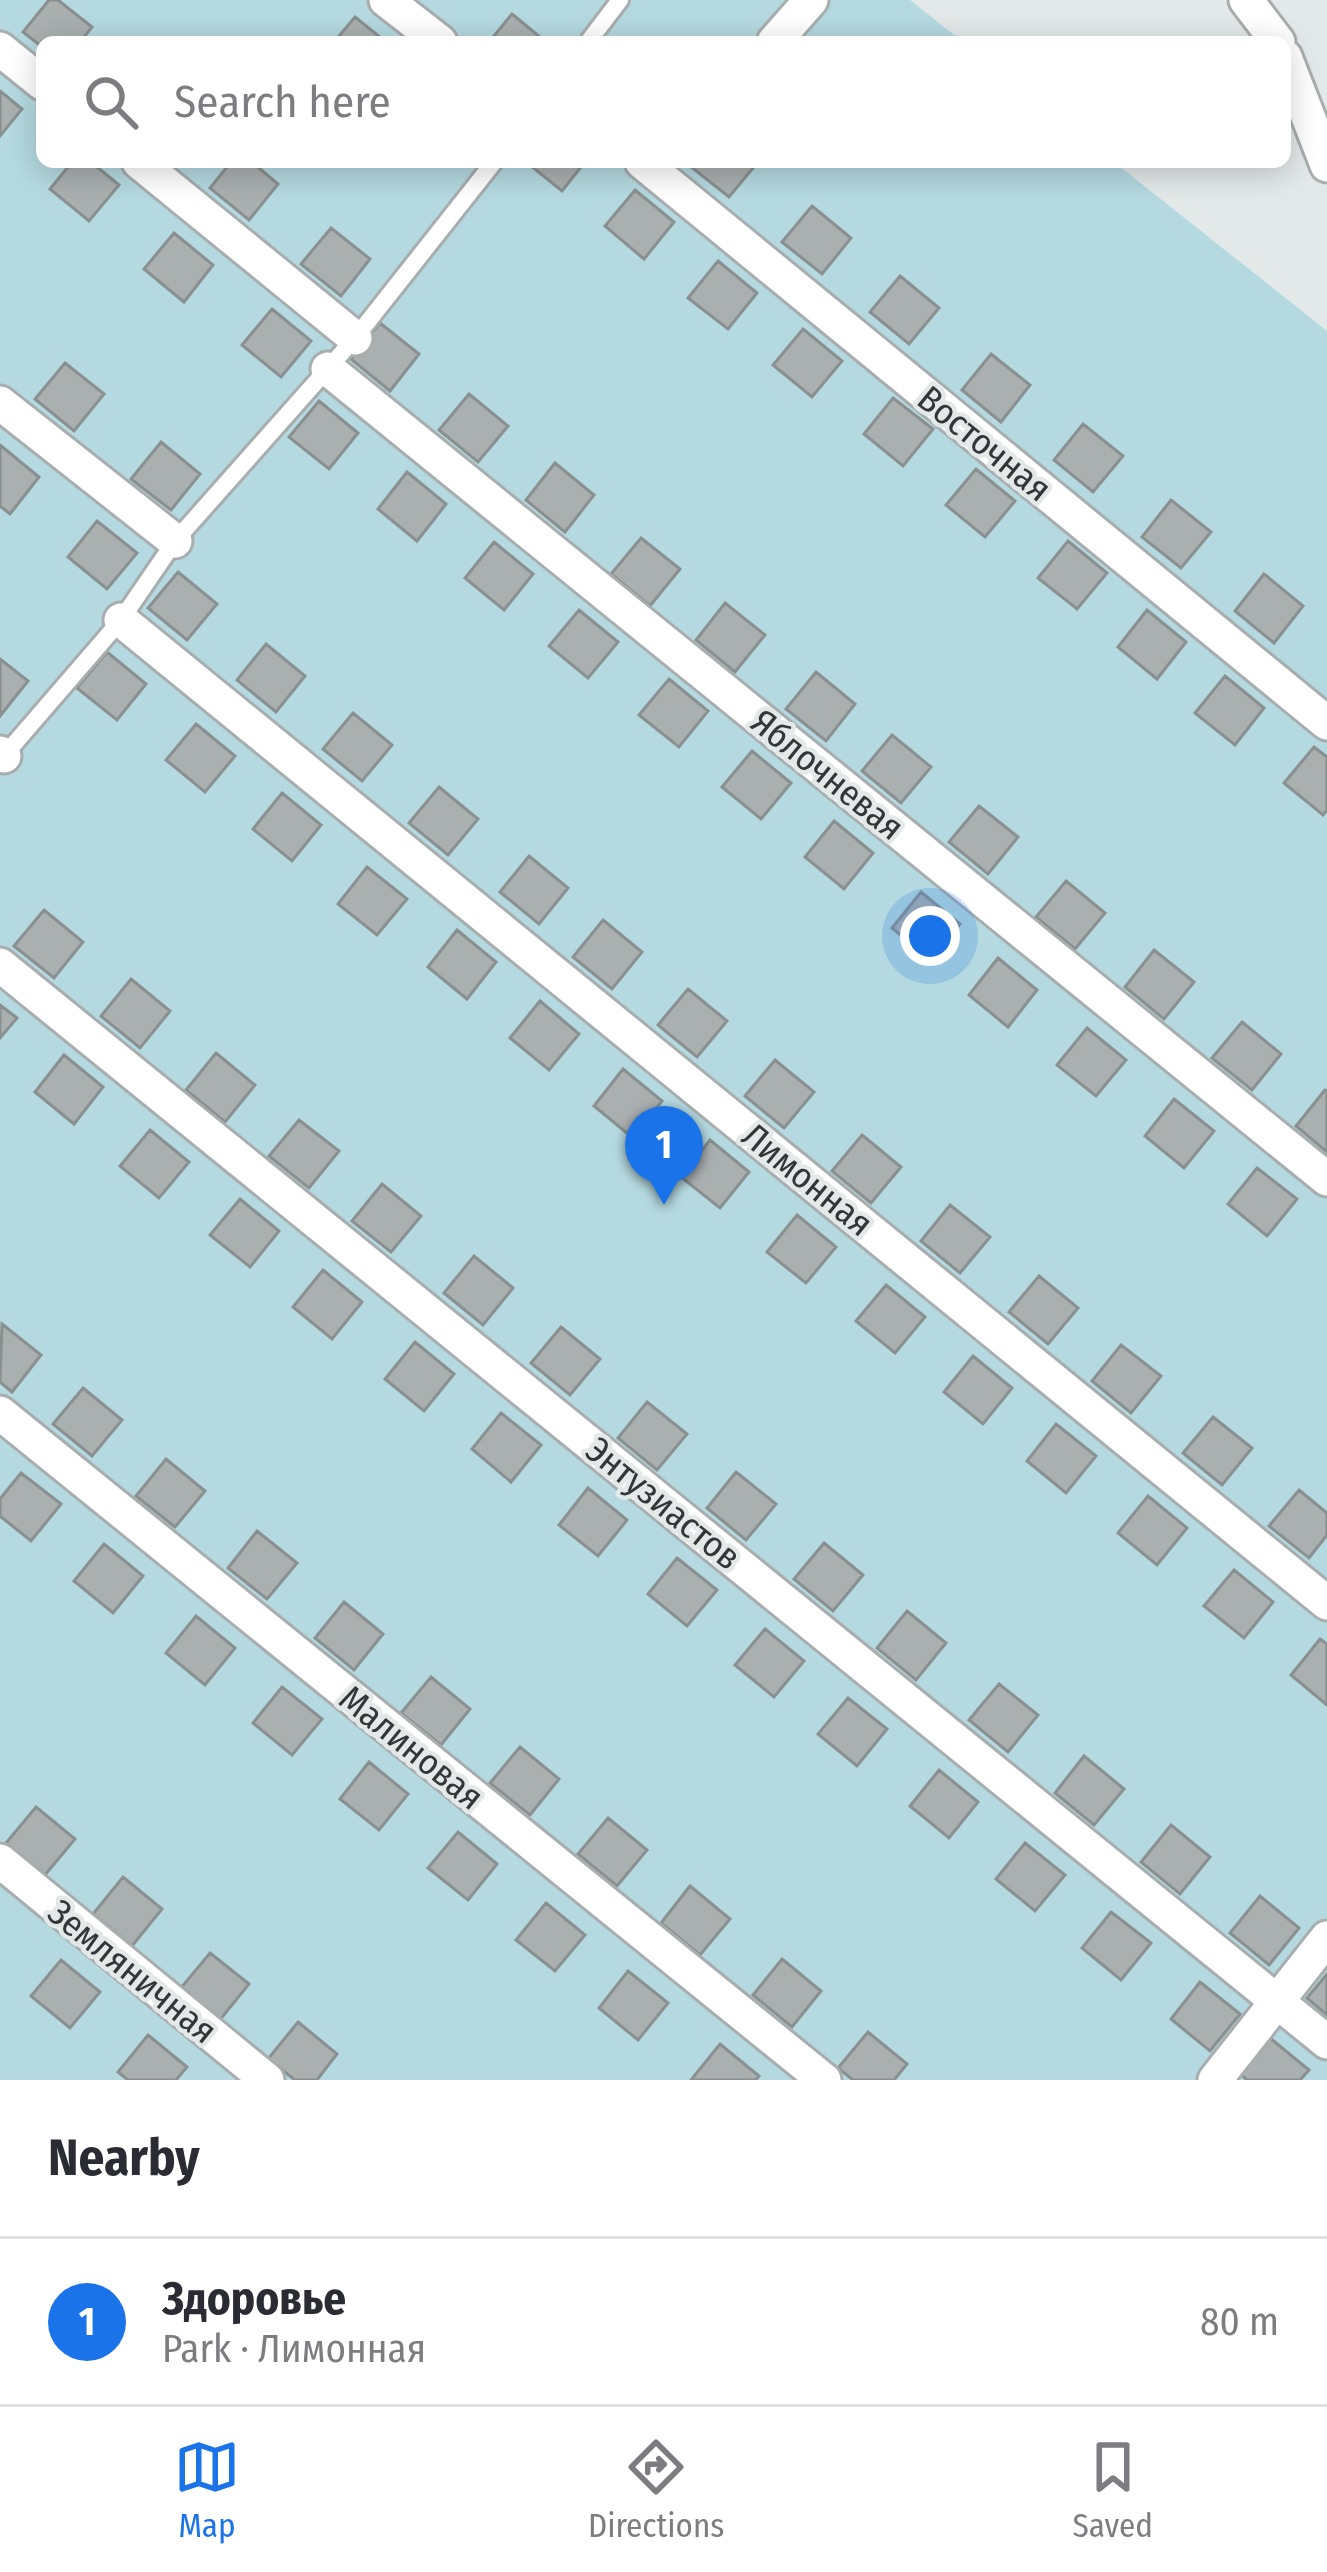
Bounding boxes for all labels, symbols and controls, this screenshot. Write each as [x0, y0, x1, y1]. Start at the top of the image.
search box [36, 36, 1291, 168]
icon: search [78, 69, 144, 135]
text: Search here [174, 75, 391, 129]
street label: Восточная [909, 377, 1060, 511]
street label: Яблочневая [742, 700, 913, 850]
your location [900, 906, 960, 966]
pin: 1 [625, 1106, 703, 1205]
street label: Лимонная [733, 1114, 882, 1246]
street label: Энтузиастов [577, 1428, 750, 1579]
street label: Малиновая [331, 1676, 492, 1819]
street label: Земляничная [39, 1890, 226, 2053]
text: Nearby [48, 2127, 200, 2189]
text: Здоровье [162, 2272, 346, 2326]
text: 1 [79, 2299, 95, 2345]
text: 80 m [1200, 2299, 1279, 2345]
text: Park · Лимонная [162, 2326, 426, 2372]
tab: Map [174, 2434, 240, 2546]
tab: Directions [588, 2434, 724, 2546]
tab: Saved [1072, 2434, 1153, 2546]

